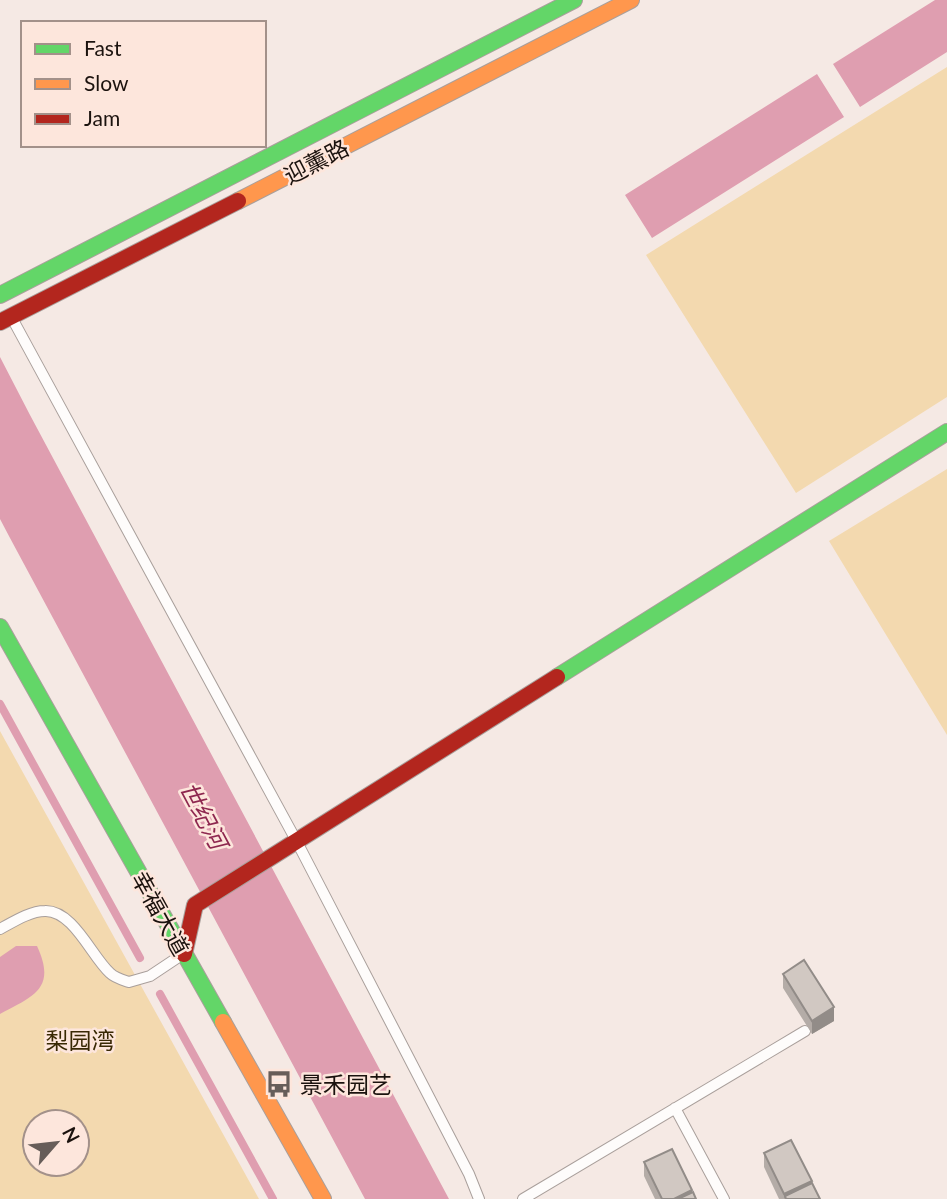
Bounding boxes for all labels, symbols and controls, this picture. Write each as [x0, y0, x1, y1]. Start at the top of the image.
legend [21, 21, 266, 147]
text: Fast [84, 35, 122, 60]
text: Slow [84, 70, 129, 95]
text: Jam [84, 105, 120, 130]
street label: 迎薰路 [279, 133, 353, 189]
water label: 世纪河 [174, 776, 236, 857]
street label: 幸福大道 [126, 866, 196, 960]
park label: 梨园湾 [46, 1026, 115, 1054]
bus stop icon: 景禾园艺 [264, 1069, 294, 1099]
place label: 景禾园艺 [300, 1070, 392, 1098]
north arrow [21, 1108, 91, 1178]
text: N [58, 1123, 85, 1147]

